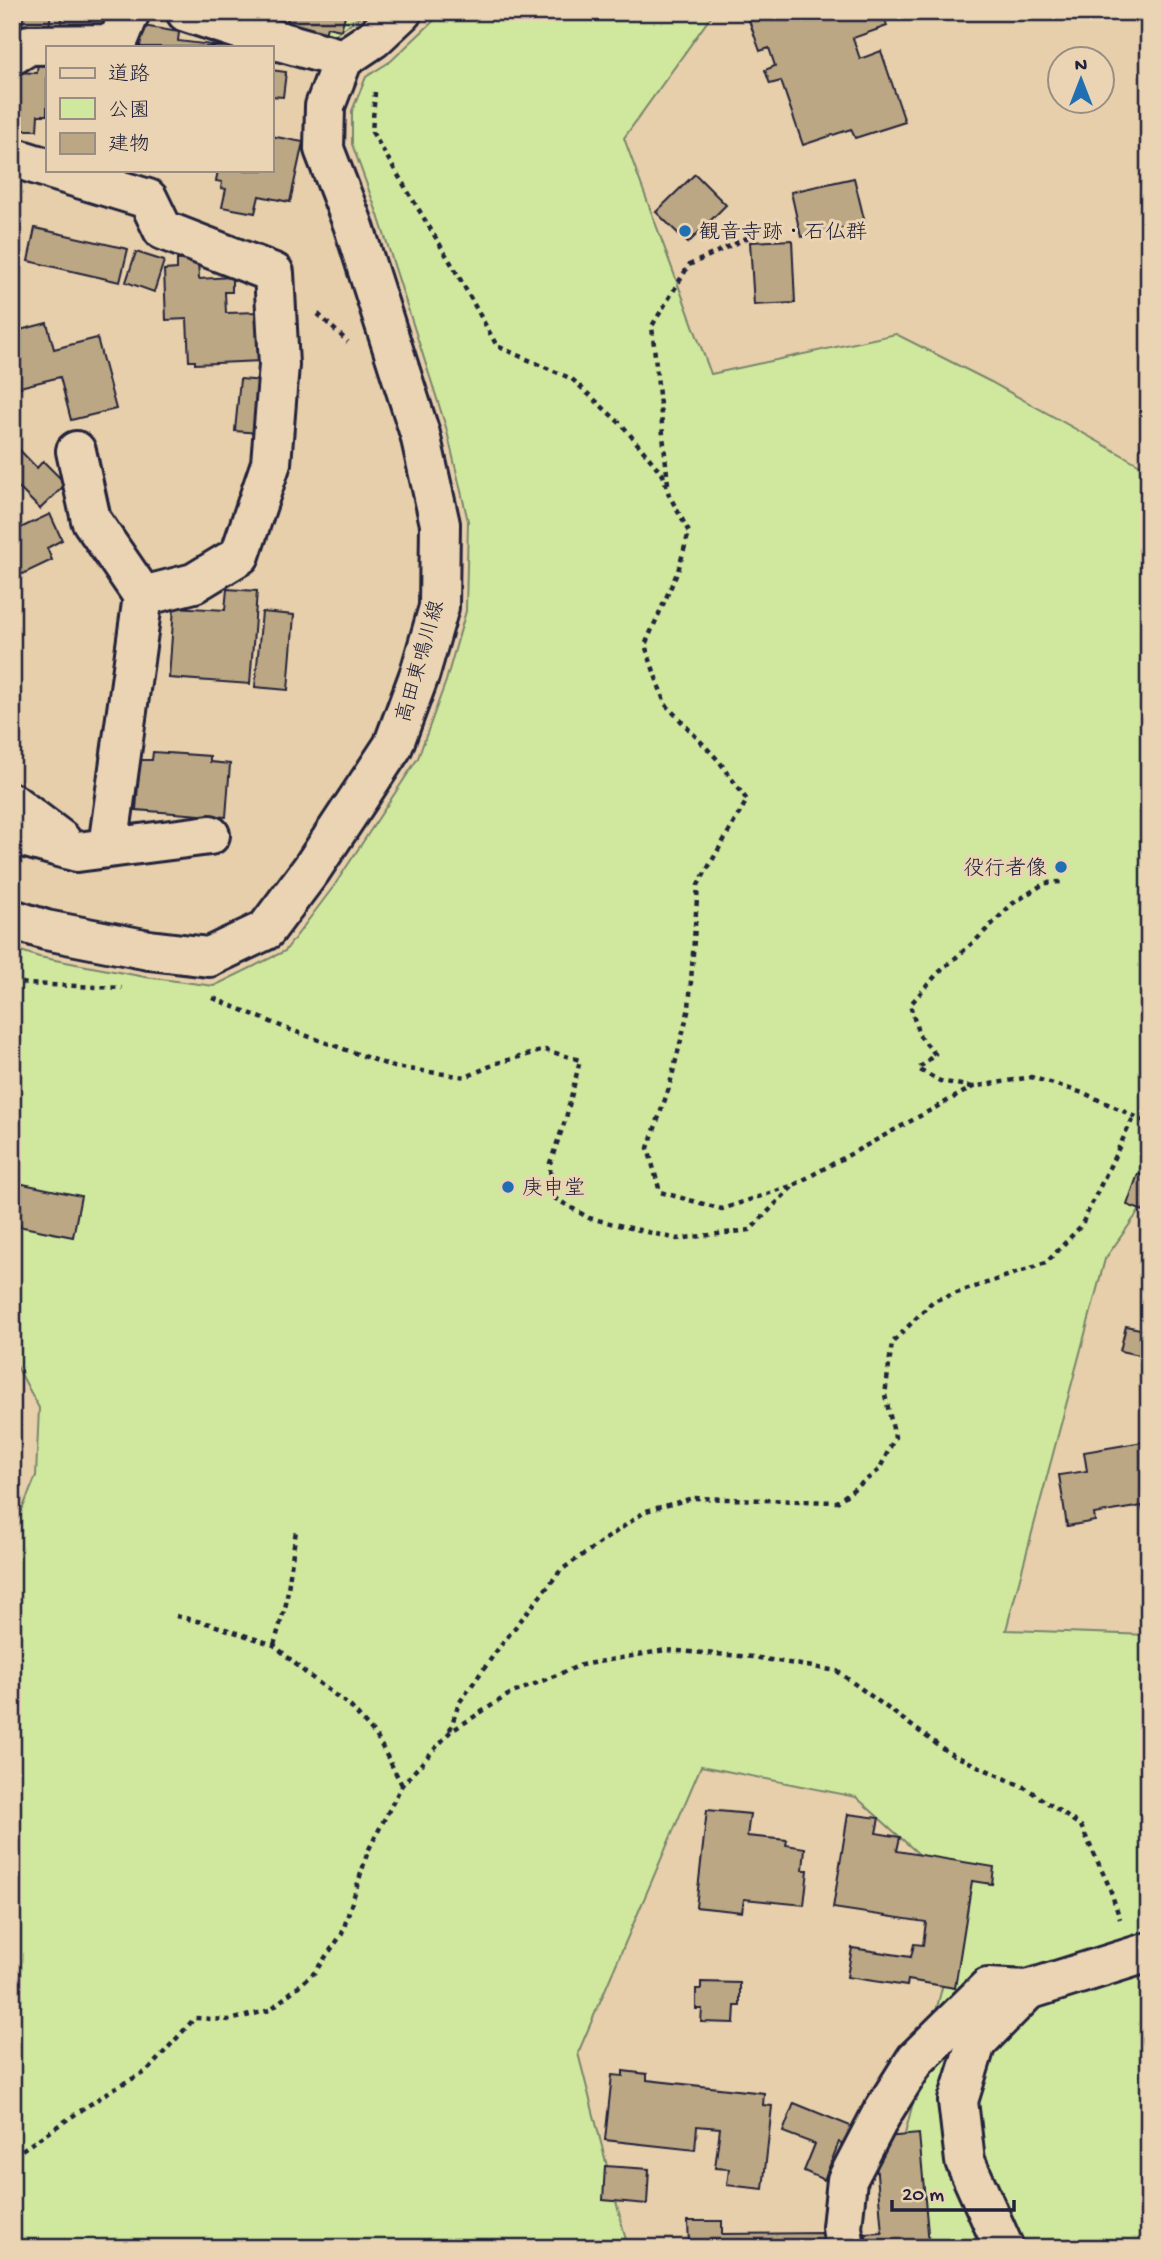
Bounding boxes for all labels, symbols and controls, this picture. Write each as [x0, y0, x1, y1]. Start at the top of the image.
legend [46, 46, 273, 172]
north arrow [1046, 46, 1116, 116]
text: N [1075, 55, 1087, 78]
text: 道路 [108, 63, 150, 89]
text: 公園 [108, 100, 150, 125]
text: 建物 [108, 133, 150, 159]
place label: 観音寺跡・石仏群 [699, 221, 867, 247]
marker: 観音寺跡・石仏群 [677, 223, 693, 239]
street label: 高田東鳴川線 [391, 597, 452, 726]
place label: 役行者像 [963, 856, 1047, 883]
marker: 役行者像 [1053, 859, 1069, 875]
place label: 庚申堂 [522, 1176, 585, 1203]
marker: 庚申堂 [500, 1179, 516, 1195]
scale bar [892, 2169, 1014, 2213]
text: 20 m [902, 2184, 944, 2209]

